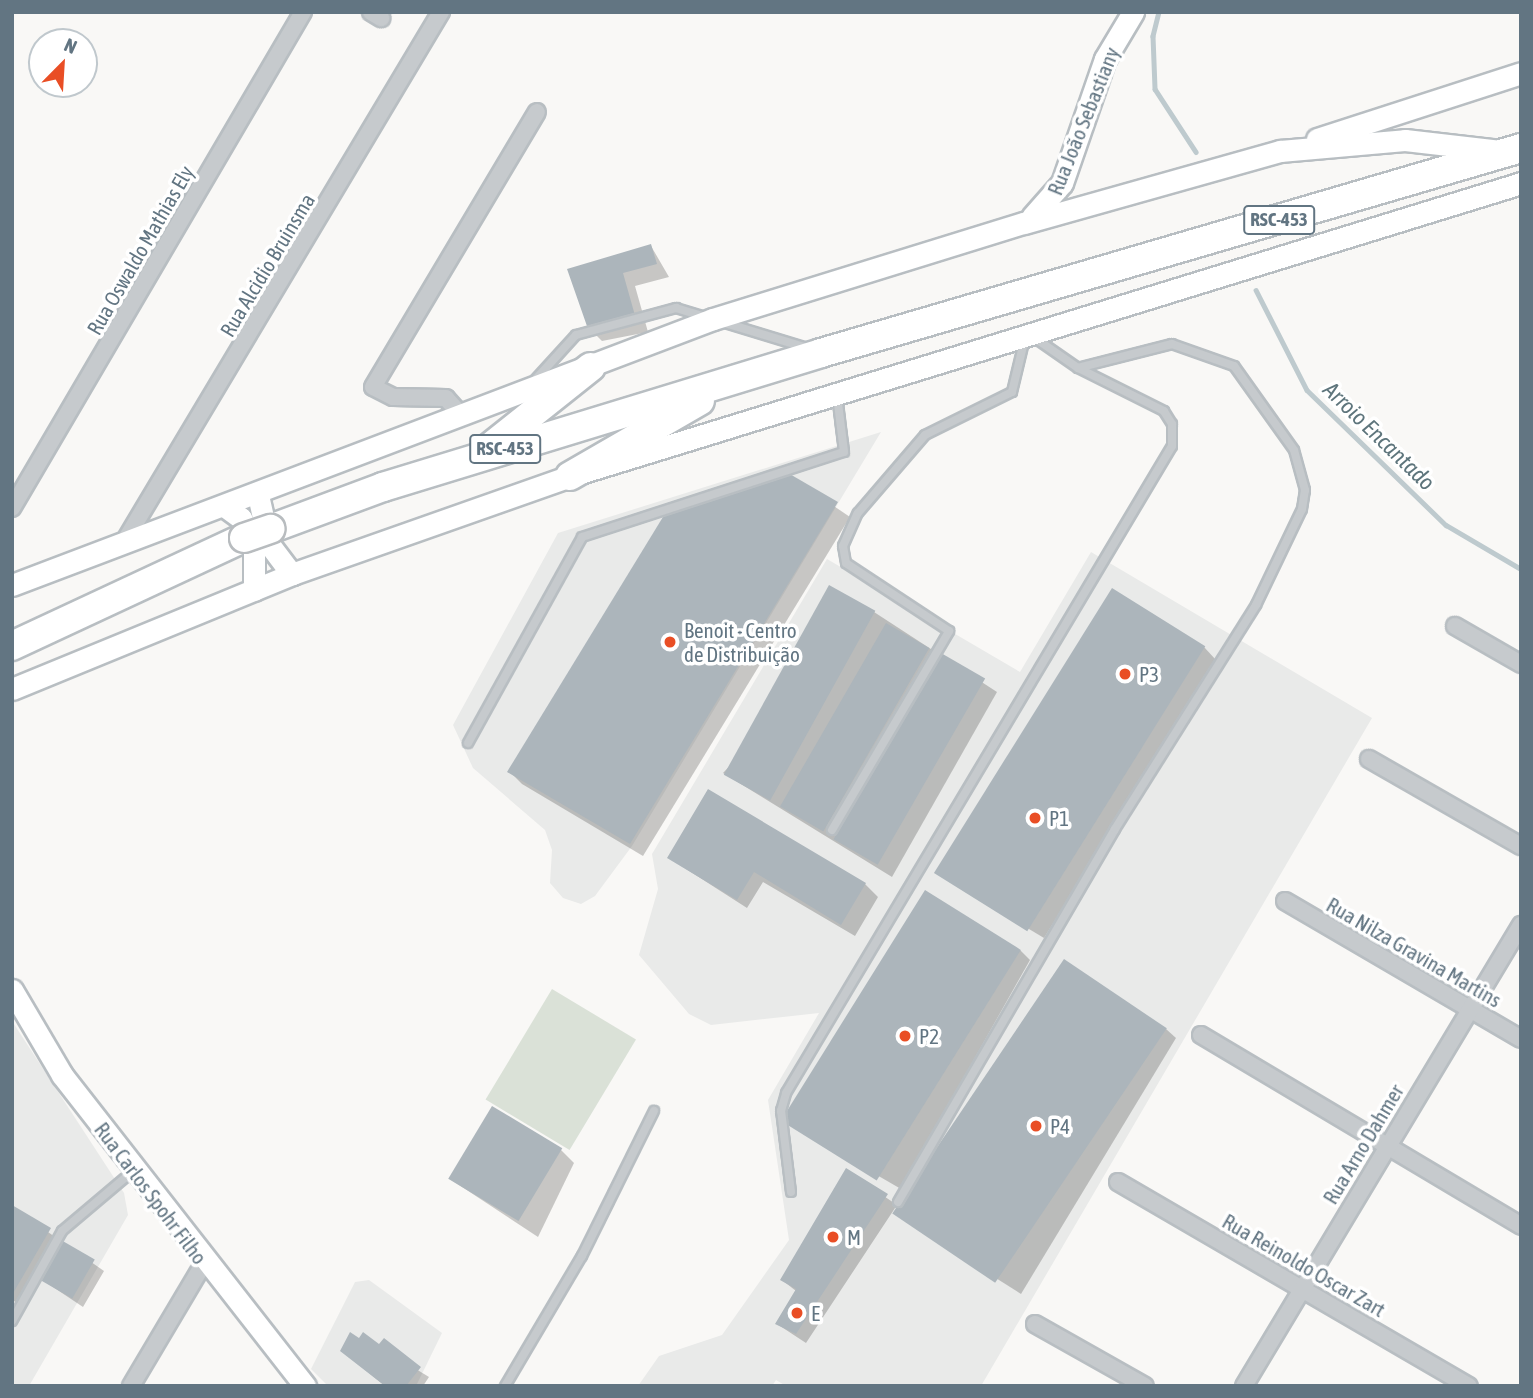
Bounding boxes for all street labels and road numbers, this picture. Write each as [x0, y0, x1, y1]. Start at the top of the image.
street label: Rua João Sebastiany [1042, 43, 1124, 199]
street label: Rua Oswaldo Mathias Ely [81, 161, 199, 339]
street label: Rua Alcidio Bruinsma [214, 189, 320, 341]
road number: RSC-453 [1242, 204, 1316, 235]
road number: RSC-453 [468, 433, 542, 464]
street label: Rua Nilza Gravina Martins [1322, 892, 1506, 1012]
street label: Rua Arno Dahmer [1317, 1080, 1409, 1208]
street label: Rua Carlos Spohr Filho [89, 1117, 213, 1269]
street label: Rua Reinoldo Oscar Zart [1218, 1208, 1390, 1322]

